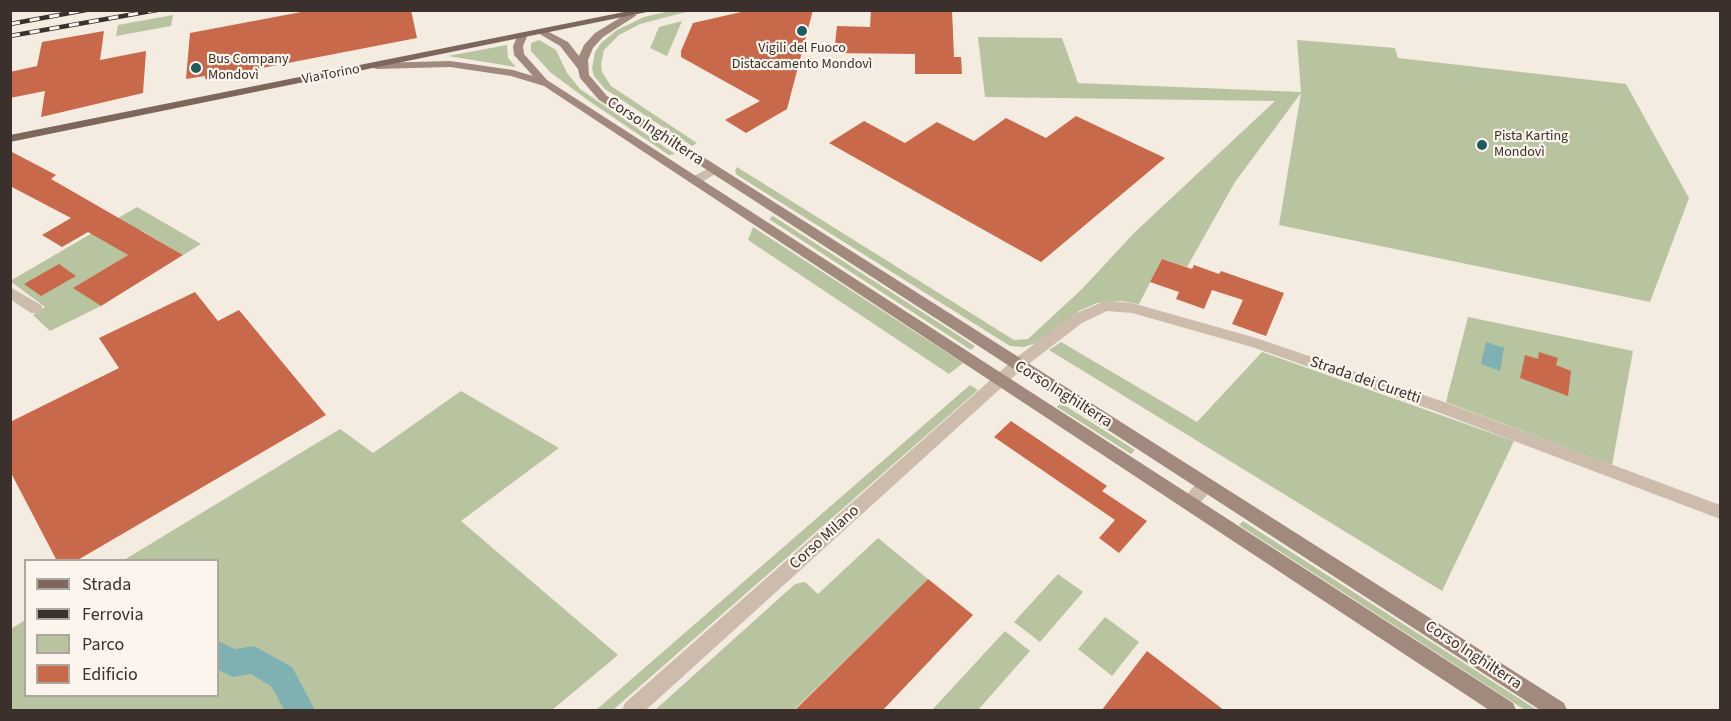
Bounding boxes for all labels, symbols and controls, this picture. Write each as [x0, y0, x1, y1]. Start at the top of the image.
marker: Vigili del Fuoco Distaccamento Mondovì [795, 24, 809, 38]
place label: Vigili del Fuoco Distaccamento Mondovì [732, 41, 872, 74]
place label: Bus Company Mondovì [208, 52, 289, 84]
marker: Bus Company Mondovì [189, 61, 203, 75]
street label: Via Torino [301, 61, 361, 89]
street label: Corso Inghilterra [603, 94, 707, 170]
place label: Pista Karting Mondovì [1494, 129, 1568, 162]
marker: Pista Karting Mondovì [1475, 138, 1489, 152]
street label: Strada dei Curetti [1307, 353, 1423, 409]
street label: Corso Inghilterra [1011, 357, 1115, 433]
street label: Corso Milano [786, 502, 864, 574]
legend [24, 559, 219, 697]
text: Strada [82, 572, 131, 597]
text: Ferrovia [82, 602, 143, 627]
street label: Corso Inghilterra [1421, 618, 1525, 694]
text: Parco [82, 632, 124, 657]
text: Edificio [82, 662, 138, 687]

